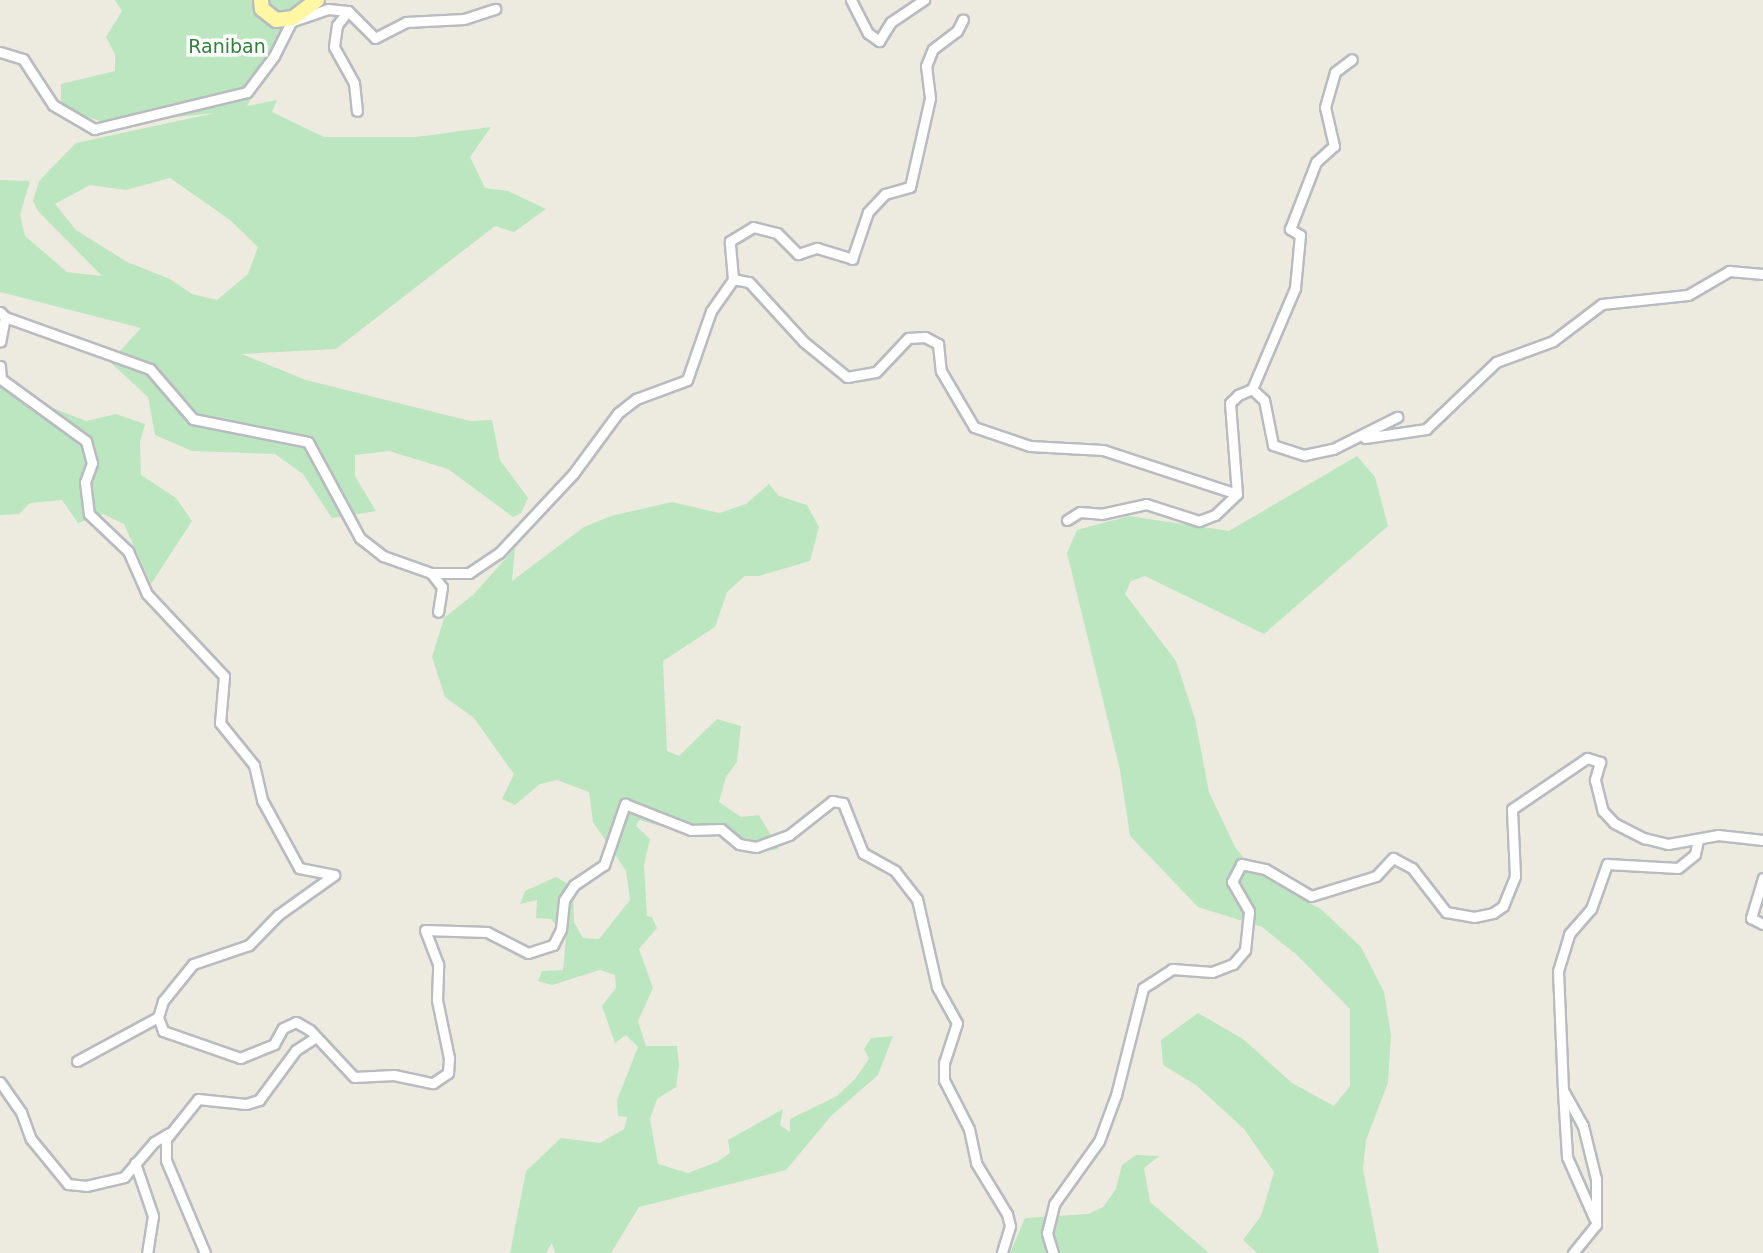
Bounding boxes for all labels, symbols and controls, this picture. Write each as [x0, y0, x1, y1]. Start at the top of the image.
park label: Raniban [188, 36, 266, 58]

